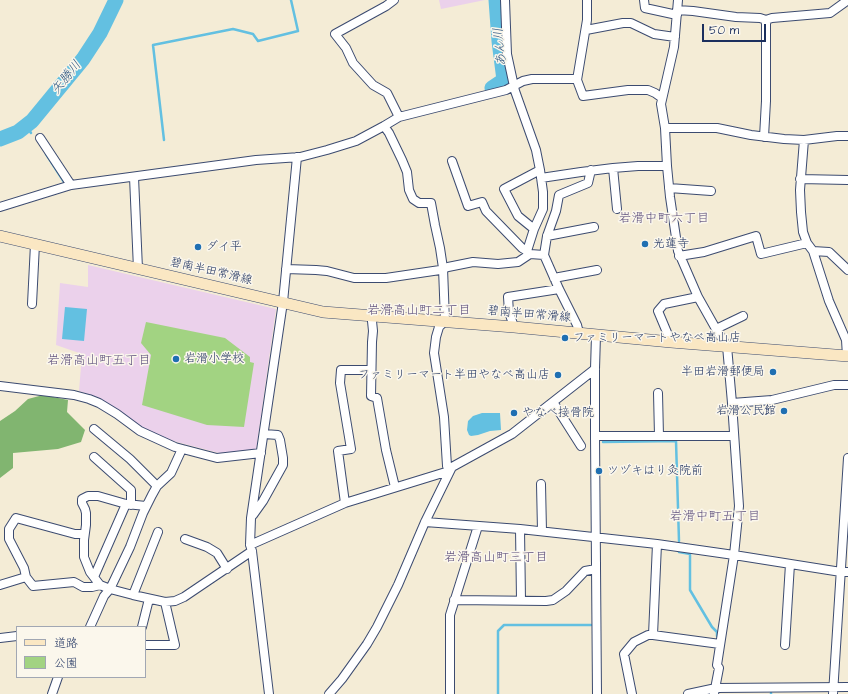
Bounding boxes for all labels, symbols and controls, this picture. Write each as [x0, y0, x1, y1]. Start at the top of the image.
scale bar [704, 16, 768, 42]
text: 50 m [709, 22, 739, 39]
water label: あん川 [491, 27, 511, 67]
water label: 矢勝川 [49, 58, 85, 98]
district label: 岩滑中町六丁目 [619, 211, 709, 227]
place label: 光蓮寺 [653, 237, 689, 251]
marker: 光蓮寺 [640, 239, 650, 249]
place label: ダイ平 [206, 240, 242, 254]
marker: ダイ平 [193, 242, 203, 252]
street label: 碧南半田常滑線 [168, 256, 254, 288]
district label: 岩滑高山町二丁目 [367, 303, 471, 319]
street label: 碧南半田常滑線 [487, 304, 571, 326]
place label: ファミリーマートやなべ高山店 [573, 331, 741, 345]
marker: ファミリーマートやなべ高山店 [560, 333, 570, 343]
place label: 岩滑小学校 [184, 352, 244, 366]
district label: 岩滑高山町五丁目 [47, 353, 151, 369]
marker: 岩滑小学校 [171, 354, 181, 364]
place label: 半田岩滑郵便局 [681, 365, 765, 379]
marker: 半田岩滑郵便局 [768, 367, 778, 377]
place label: ファミリーマート半田やなべ高山店 [358, 368, 550, 382]
marker: ファミリーマート半田やなべ高山店 [553, 370, 563, 380]
place label: 岩滑公民館 [716, 404, 776, 418]
place label: やなべ接骨院 [522, 406, 594, 420]
marker: 岩滑公民館 [779, 406, 789, 416]
marker: やなべ接骨院 [509, 408, 519, 418]
place label: ツヅキはり灸院前 [607, 464, 703, 478]
marker: ツヅキはり灸院前 [594, 466, 604, 476]
district label: 岩滑中町五丁目 [670, 509, 760, 525]
district label: 岩滑高山町三丁目 [444, 550, 548, 566]
legend [16, 626, 146, 678]
text: 道路 [54, 635, 78, 652]
text: 公園 [54, 655, 78, 672]

